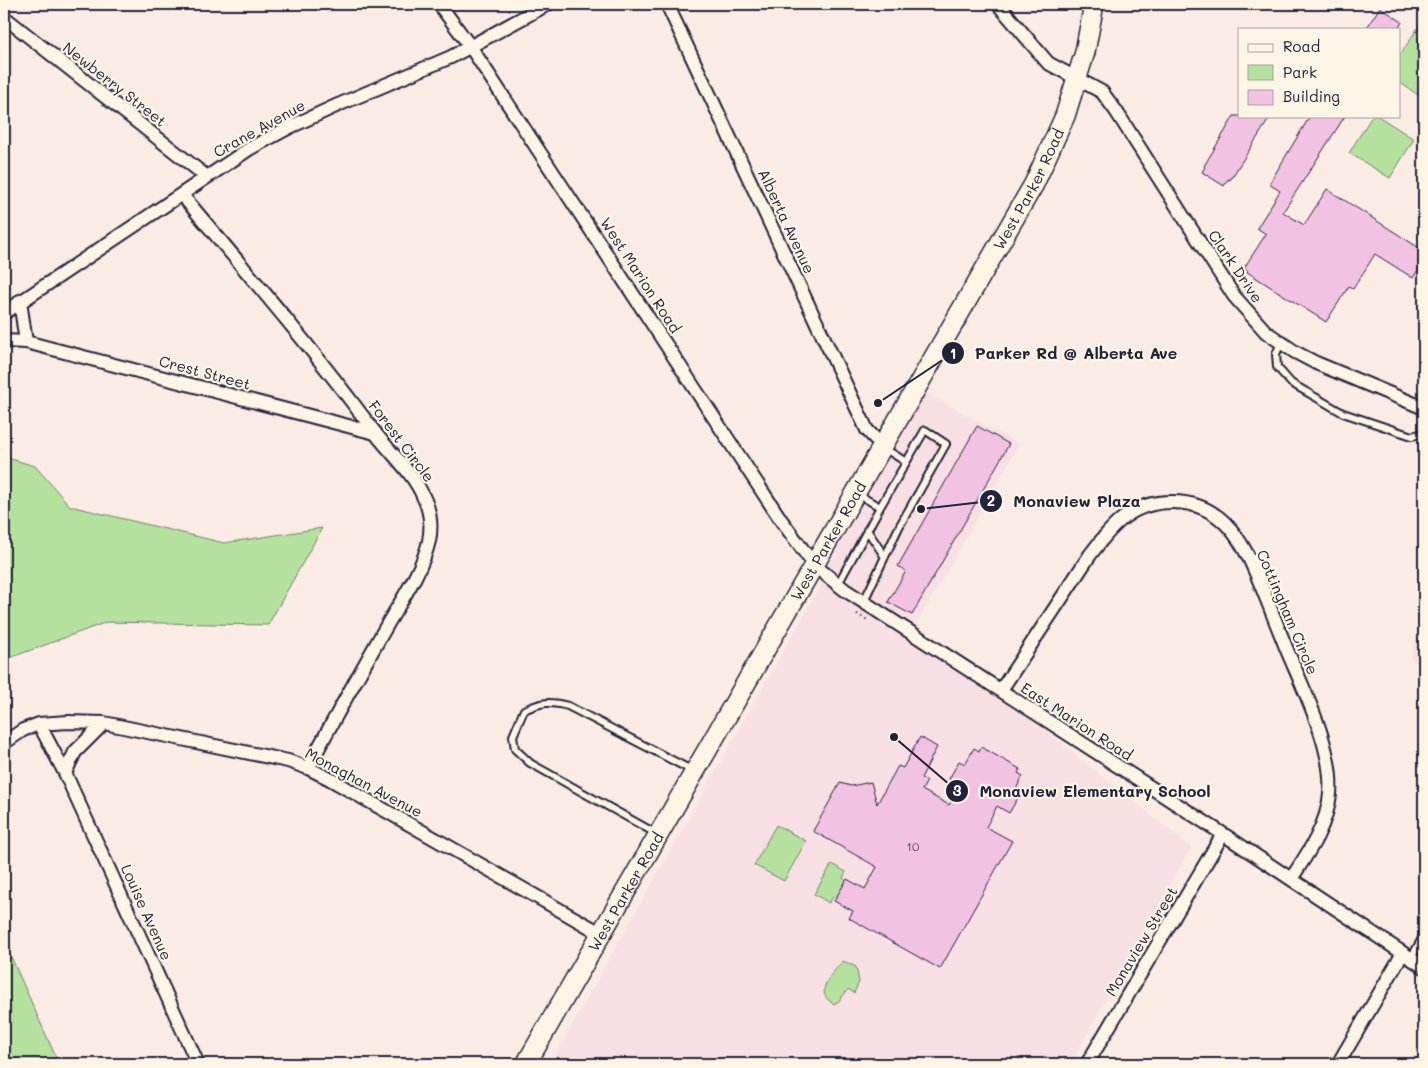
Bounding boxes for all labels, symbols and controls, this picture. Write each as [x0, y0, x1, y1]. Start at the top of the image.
legend [1238, 28, 1400, 118]
text: Road [1283, 36, 1320, 56]
street label: Newberry Street [59, 37, 171, 131]
text: Park [1283, 62, 1317, 82]
text: Building [1283, 86, 1340, 106]
street label: Crane Avenue [210, 95, 308, 161]
street label: West Parker Road [988, 125, 1068, 253]
street label: Alberta Avenue [754, 165, 820, 277]
street label: West Marion Road [596, 213, 686, 337]
street label: Clark Drive [1204, 226, 1268, 306]
callout: Parker Rd @ Alberta Ave [940, 338, 1188, 369]
text: Parker Rd @ Alberta Ave [975, 342, 1177, 363]
text: 1 [950, 343, 956, 363]
street label: Crest Street [157, 350, 253, 394]
street label: Forest Circle [365, 396, 439, 486]
street label: West Parker Road [786, 478, 870, 604]
callout: Monaview Plaza [979, 486, 1151, 517]
text: 2 [987, 490, 995, 510]
text: Monaview Plaza [1013, 490, 1141, 511]
street label: Cottingham Circle [1253, 547, 1323, 677]
street label: East Marion Road [1017, 677, 1137, 765]
street label: Monaghan Avenue [302, 743, 426, 821]
callout: Monaview Elementary School [945, 776, 1221, 807]
text: 3 [952, 780, 962, 800]
text: Monaview Elementary School [979, 780, 1211, 801]
street label: West Parker Road [583, 829, 668, 955]
house number: 10 [907, 838, 920, 854]
street label: Louise Avenue [117, 861, 177, 963]
street label: Monaview Street [1100, 882, 1182, 1000]

